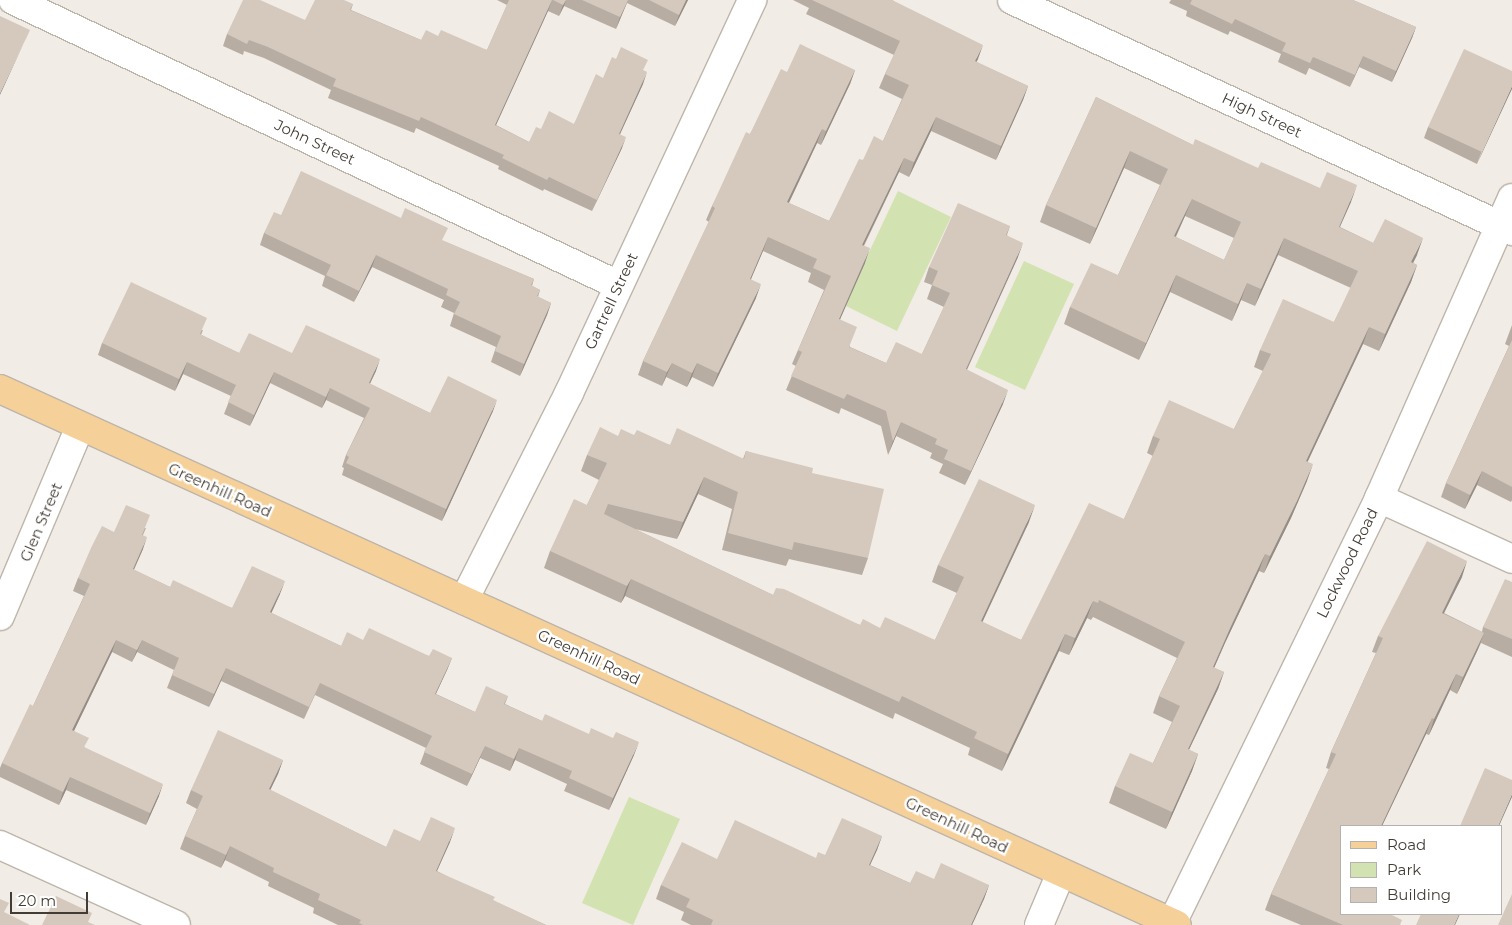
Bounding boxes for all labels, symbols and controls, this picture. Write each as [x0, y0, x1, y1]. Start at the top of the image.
street label: High Street [1219, 89, 1305, 141]
street label: John Street [272, 116, 358, 168]
street label: Gartrell Street [581, 250, 641, 352]
street label: Greenhill Road [166, 459, 274, 521]
street label: Glen Street [16, 480, 66, 564]
street label: Lockwood Road [1313, 505, 1381, 621]
street label: Greenhill Road [535, 625, 643, 689]
street label: Greenhill Road [903, 793, 1011, 857]
legend [1340, 825, 1502, 915]
text: Road [1387, 835, 1426, 854]
text: Park [1387, 860, 1421, 879]
scale bar [12, 882, 90, 914]
text: Building [1387, 885, 1451, 904]
text: 20 m [18, 891, 56, 910]

